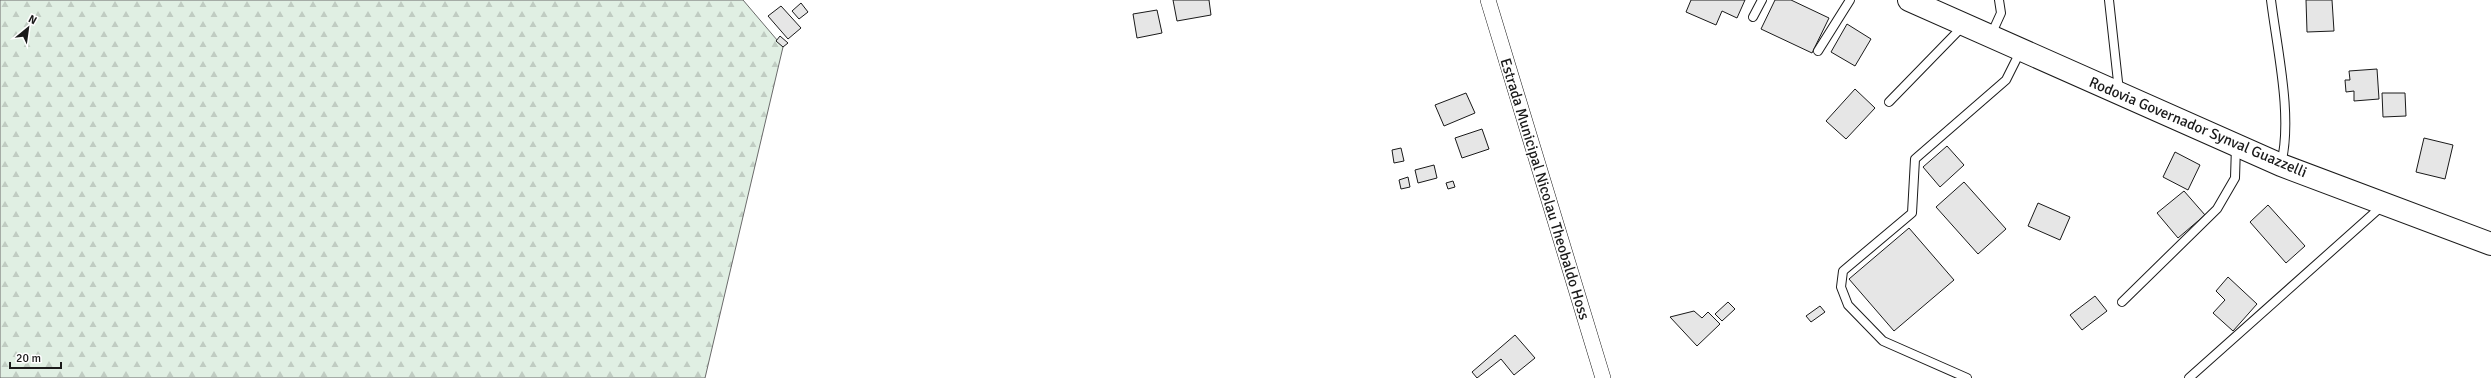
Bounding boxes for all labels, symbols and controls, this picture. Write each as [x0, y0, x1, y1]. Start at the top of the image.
north arrow [8, 8, 48, 48]
text: N [26, 12, 39, 27]
street label: Estrada Municipal Nicolau Theobaldo Hoss [1497, 56, 1594, 322]
street label: Rodovia Governador Synval Guazzelli [2086, 73, 2310, 181]
scale bar [10, 344, 61, 370]
text: 20 m [16, 351, 41, 366]

